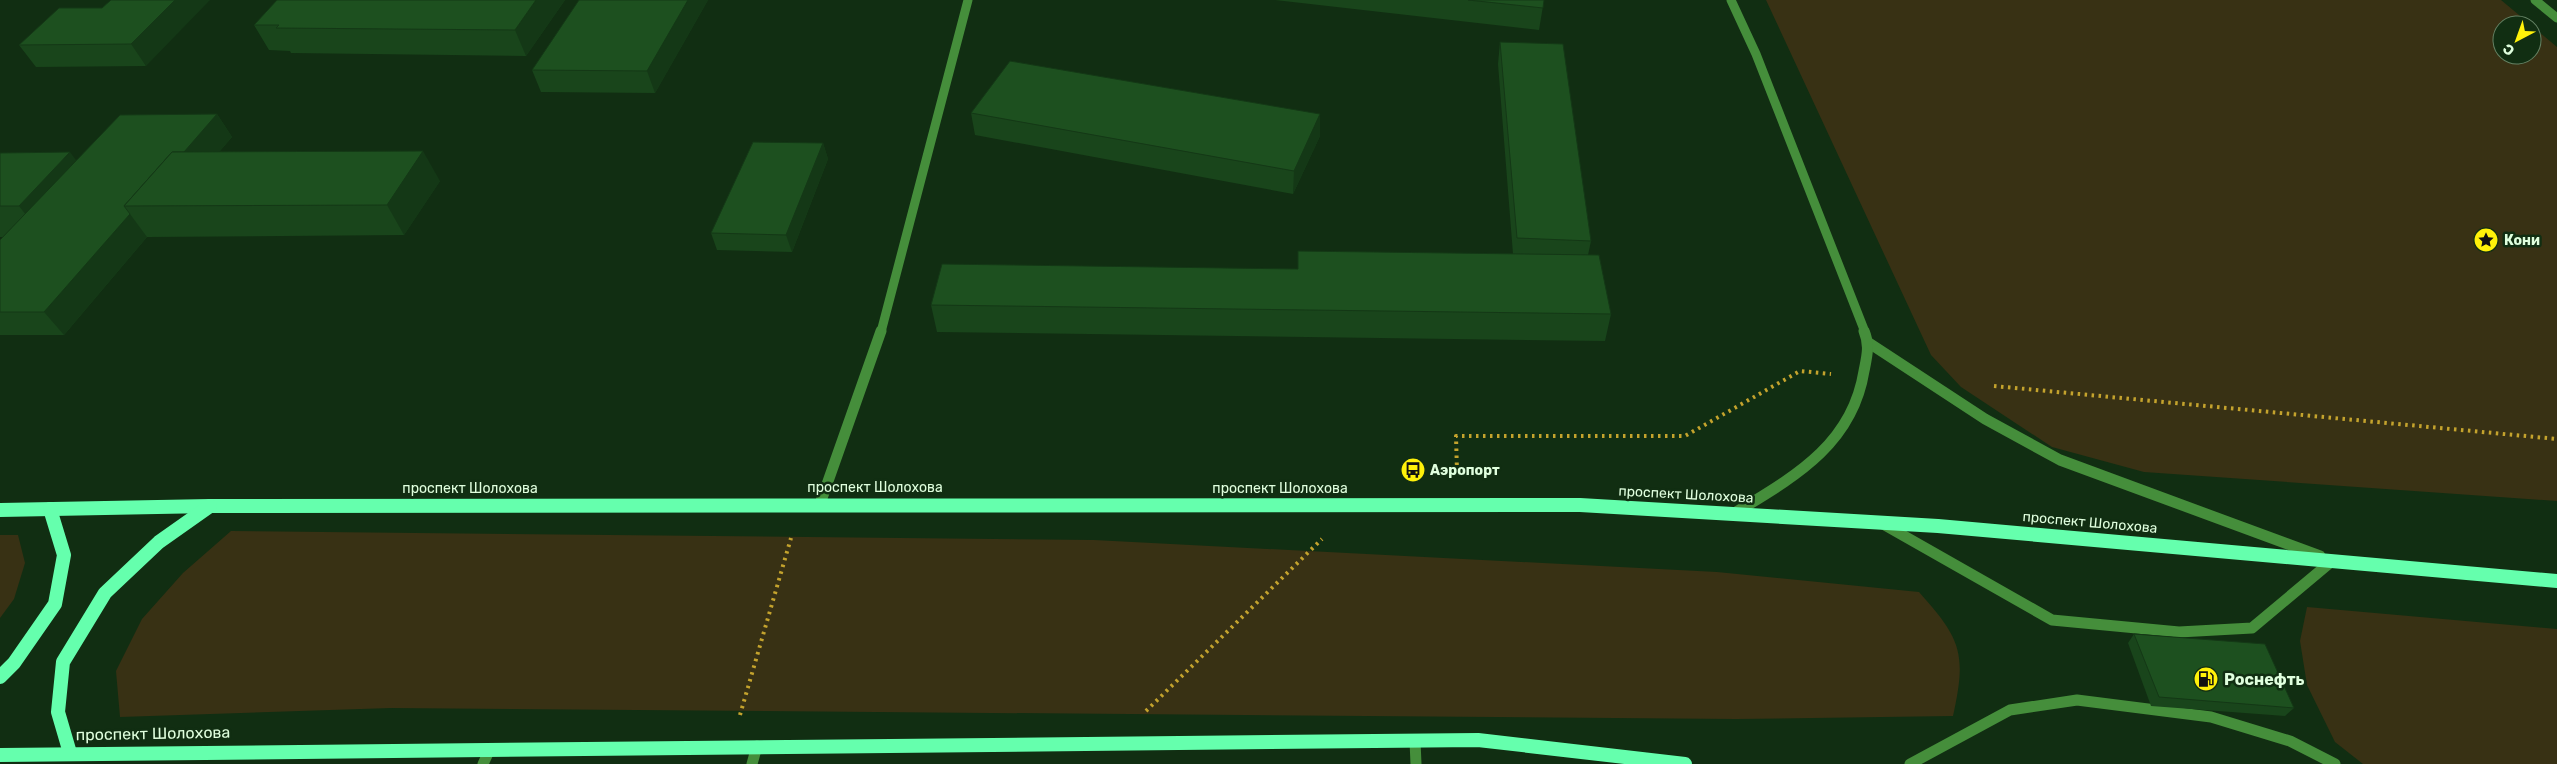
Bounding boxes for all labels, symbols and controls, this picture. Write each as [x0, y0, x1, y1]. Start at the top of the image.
north arrow [2492, 15, 2542, 65]
text: С [2499, 40, 2518, 59]
place icon: Кони [2473, 227, 2499, 253]
place label: Кони [2504, 232, 2540, 249]
bus stop icon: Аэропорт [1400, 457, 1426, 483]
place label: Аэропорт [1430, 462, 1500, 479]
street label: проспект Шолохова [807, 479, 943, 496]
street label: проспект Шолохова [402, 480, 538, 497]
street label: проспект Шолохова [1212, 480, 1348, 497]
street label: проспект Шолохова [1618, 482, 1754, 507]
street label: проспект Шолохова [2022, 508, 2158, 537]
fuel station icon: Роснефть [2193, 666, 2219, 692]
place label: Роснефть [2224, 670, 2304, 689]
street label: проспект Шолохова [76, 723, 230, 744]

